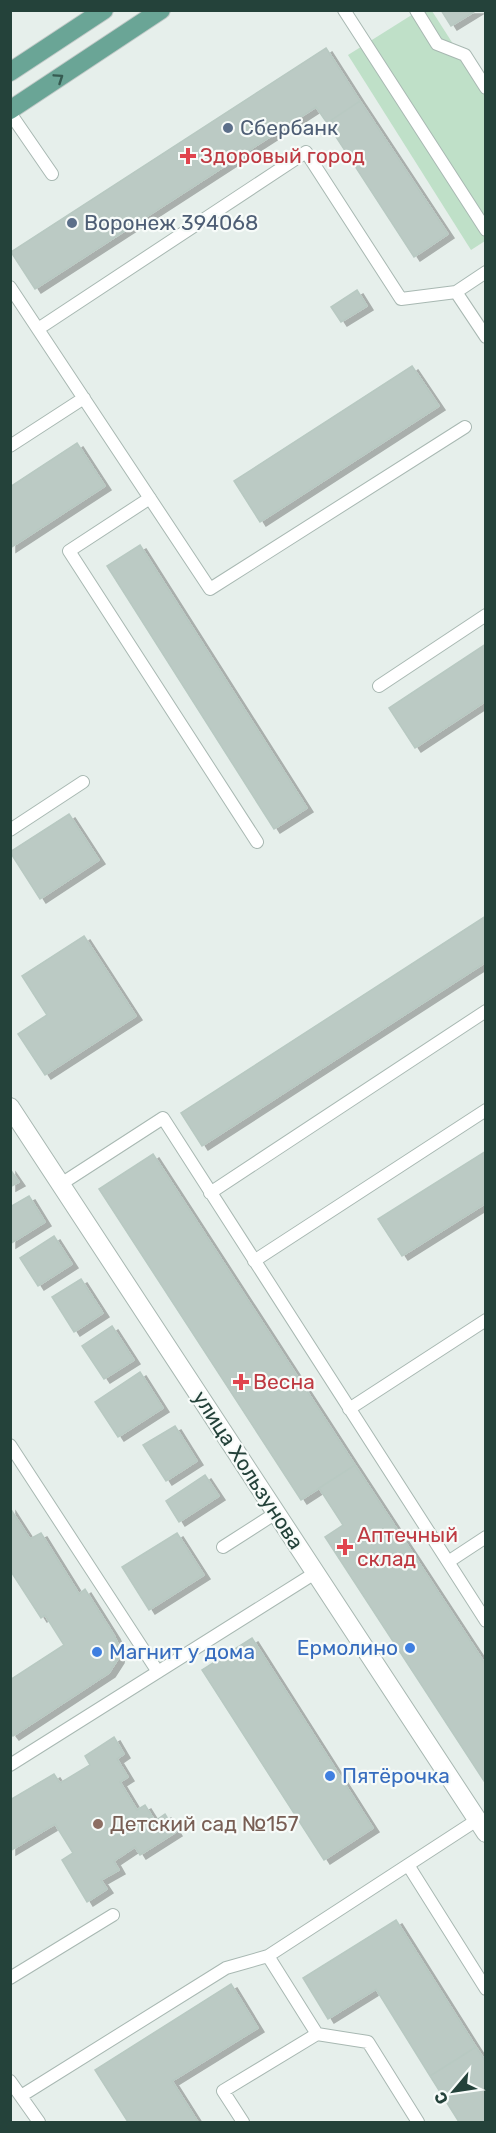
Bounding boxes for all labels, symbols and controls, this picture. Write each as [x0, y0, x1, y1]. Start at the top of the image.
one-way arrow [53, 74, 64, 85]
place label: Сбербанк [240, 115, 338, 140]
marker: Сбербанк [221, 121, 235, 135]
place label: Здоровый город [200, 143, 365, 168]
marker: Здоровый город [181, 149, 195, 163]
place label: Воронеж 394068 [84, 210, 258, 235]
marker: Воронеж 394068 [65, 216, 79, 230]
place label: Весна [253, 1369, 315, 1394]
marker: Весна [234, 1375, 248, 1389]
street label: улица Хользунова [188, 1386, 309, 1554]
place label: Аптечный склад [357, 1522, 458, 1571]
marker: Аптечный склад [338, 1540, 352, 1554]
place label: Ермолино [297, 1635, 398, 1660]
place label: Магнит у дома [109, 1639, 255, 1664]
marker: Ермолино [403, 1641, 417, 1655]
marker: Магнит у дома [90, 1645, 104, 1659]
place label: Пятёрочка [342, 1763, 450, 1788]
marker: Пятёрочка [323, 1769, 337, 1783]
place label: Детский сад №157 [110, 1811, 299, 1836]
marker: Детский сад №157 [91, 1817, 105, 1831]
north arrow [424, 2061, 484, 2121]
text: С [430, 2089, 452, 2108]

